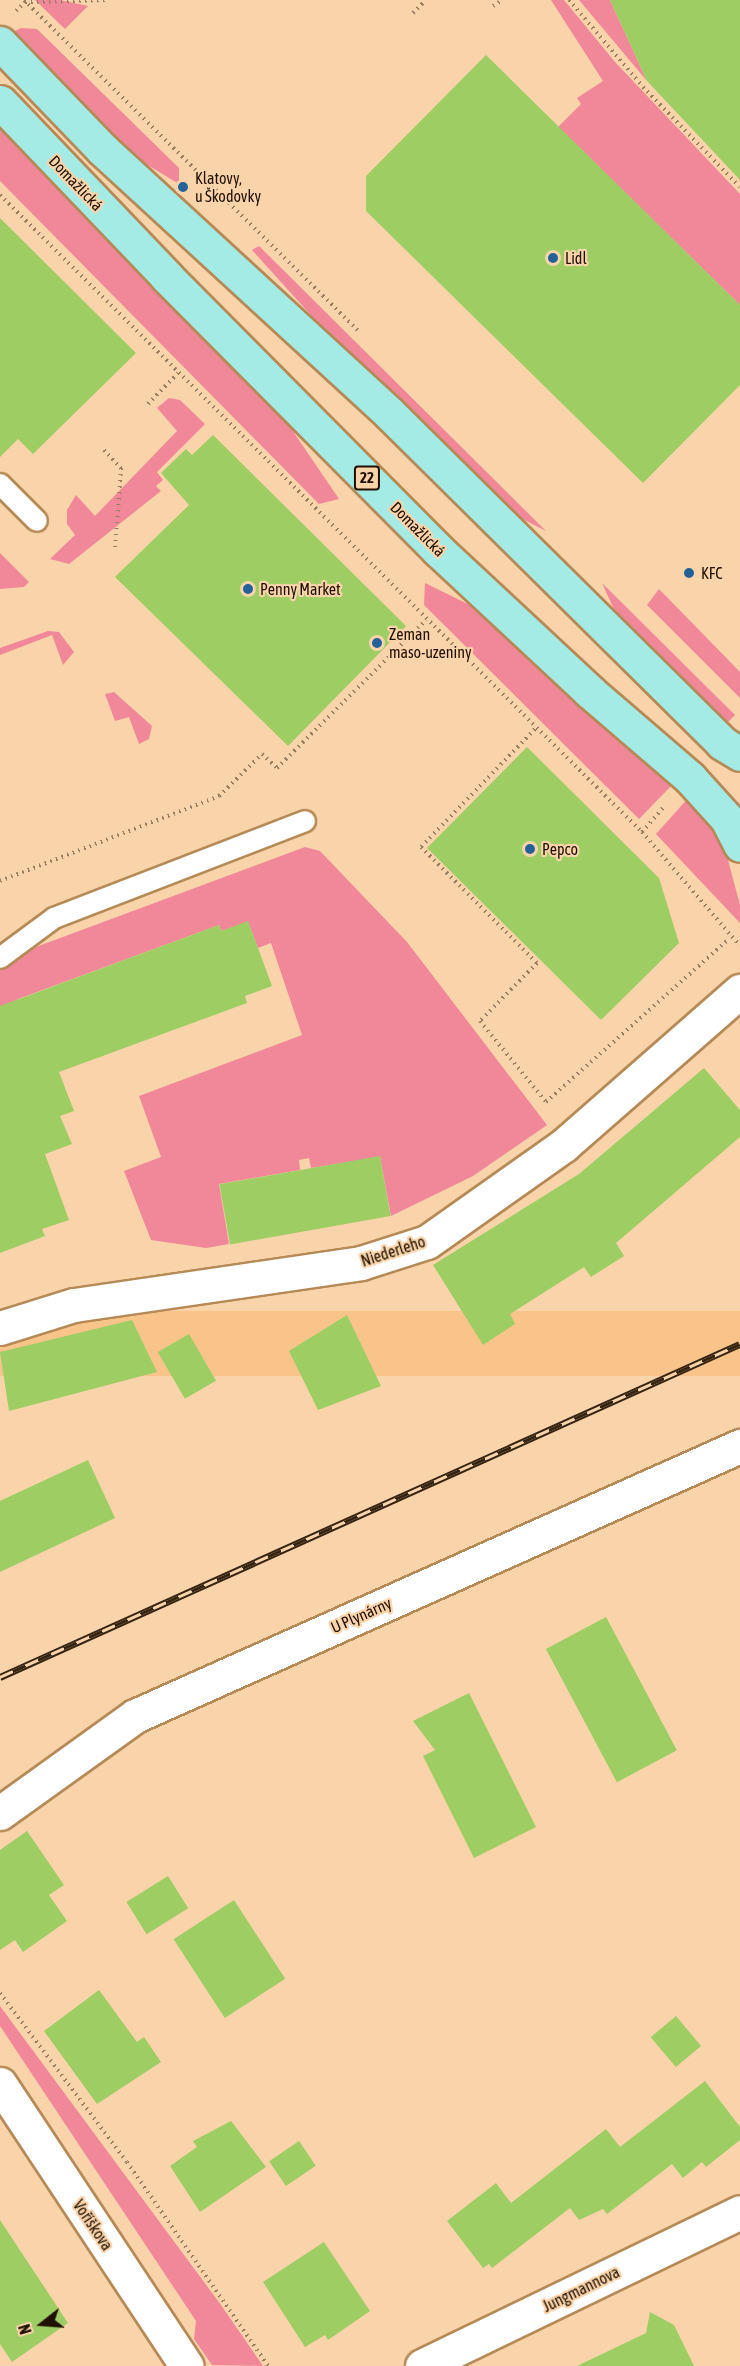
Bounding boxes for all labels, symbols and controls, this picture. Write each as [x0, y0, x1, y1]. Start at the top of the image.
street label: Domažlická [45, 151, 107, 215]
place label: Klatovy, u Škodovky [195, 168, 261, 206]
marker: Klatovy, u Škodovky [176, 180, 190, 194]
place label: Lidl [565, 248, 587, 268]
marker: Lidl [546, 251, 560, 265]
road number: 22 [354, 466, 380, 490]
street label: Domažlická [387, 498, 449, 560]
place label: KFC [701, 563, 722, 583]
marker: KFC [682, 566, 696, 580]
place label: Penny Market [260, 579, 341, 599]
marker: Penny Market [241, 582, 255, 596]
place label: Zeman maso-uzeniny [389, 624, 472, 662]
marker: Zeman maso-uzeniny [370, 636, 384, 650]
place label: Pepco [542, 839, 578, 859]
marker: Pepco [523, 842, 537, 856]
street label: Niederleho [358, 1232, 428, 1270]
street label: U Plynárny [328, 1593, 394, 1637]
street label: Voříškova [69, 2196, 117, 2254]
street label: Jungmannova [539, 2262, 623, 2316]
north arrow [12, 2294, 72, 2354]
text: N [15, 2322, 35, 2336]

